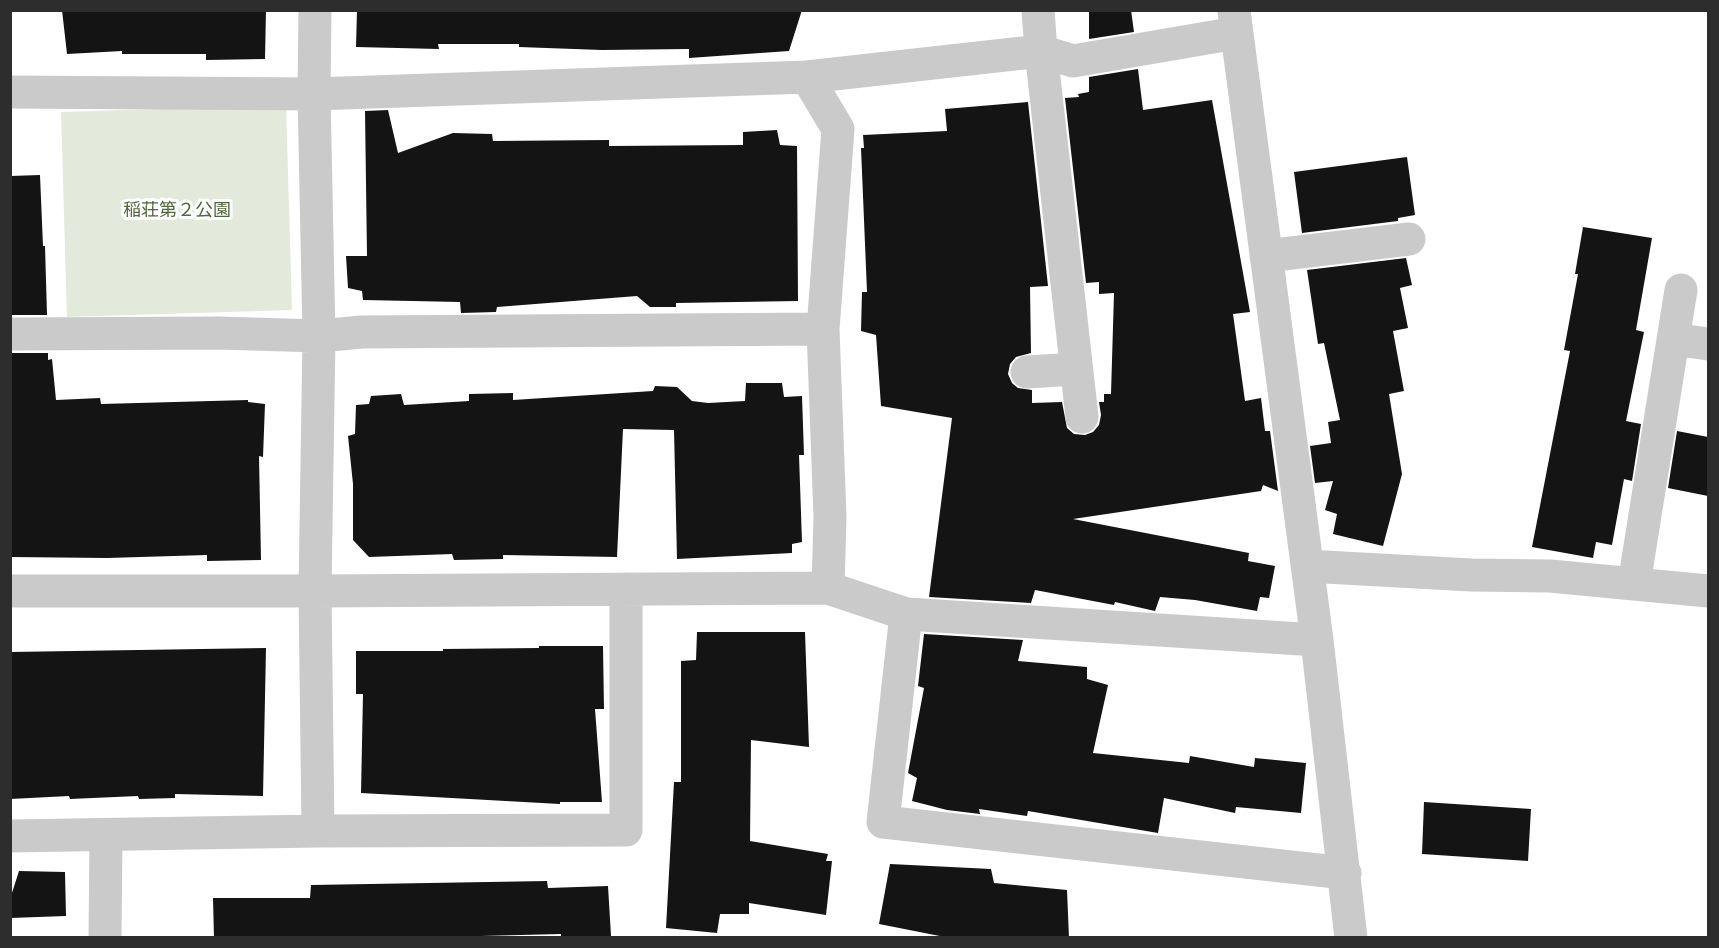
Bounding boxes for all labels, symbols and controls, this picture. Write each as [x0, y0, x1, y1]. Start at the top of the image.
park label: 稲荘第２公園 [123, 200, 231, 222]

